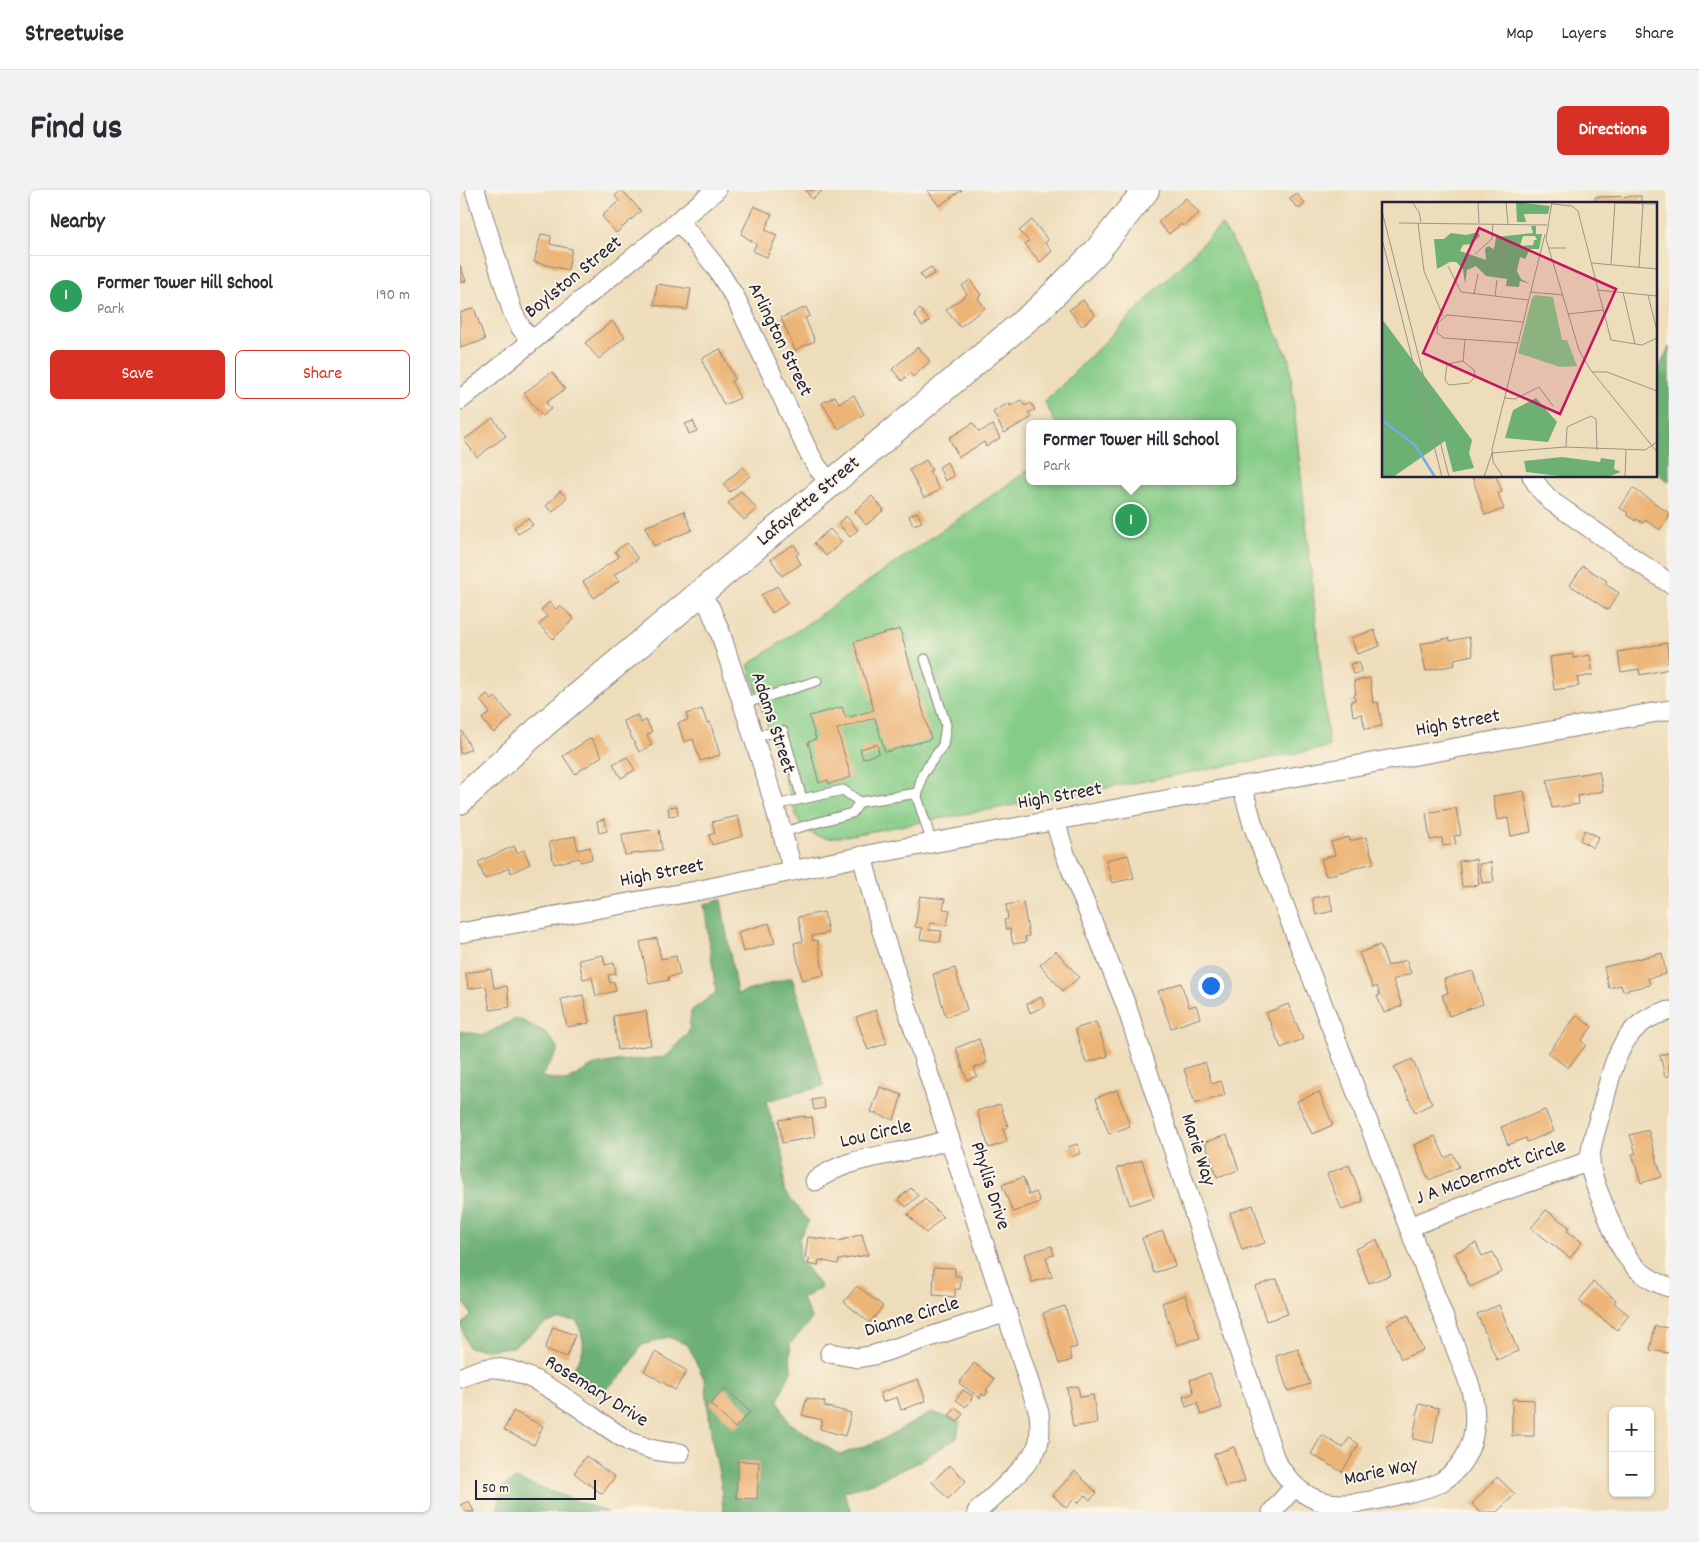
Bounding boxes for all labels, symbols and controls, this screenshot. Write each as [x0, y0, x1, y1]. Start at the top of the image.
text: Streetwise [25, 18, 124, 52]
text: Map [1506, 22, 1533, 47]
text: Layers [1561, 22, 1607, 47]
text: Share [1635, 22, 1674, 47]
text: Find us [30, 105, 122, 155]
button: Directions [1557, 106, 1669, 155]
inset map [1382, 202, 1656, 478]
text: Nearby [50, 208, 105, 238]
street label: Boylston Street [519, 230, 629, 326]
text: Former Tower Hill School [97, 271, 273, 298]
street label: Arlington Street [739, 278, 819, 402]
text: 1 [64, 284, 68, 307]
text: 190 m [376, 284, 410, 307]
text: Park [97, 298, 124, 321]
button: Save [50, 350, 225, 399]
button: Share [235, 350, 410, 399]
popup [1026, 420, 1236, 485]
text: Former Tower Hill School [1043, 428, 1219, 455]
street label: Lafayette Street [751, 450, 867, 554]
text: Park [1043, 455, 1070, 478]
pin: 1 [1115, 501, 1147, 539]
street label: Adams Street [742, 669, 802, 777]
street label: High Street [1414, 703, 1502, 745]
street label: High Street [1016, 776, 1104, 818]
street label: High Street [618, 852, 706, 896]
your location [1198, 973, 1224, 999]
street label: Marie Way [1172, 1110, 1222, 1191]
street label: Lou Circle [837, 1113, 915, 1157]
street label: J A McDermott Circle [1412, 1133, 1570, 1213]
street label: Phyllis Drive [962, 1138, 1016, 1234]
street label: Dianne Circle [861, 1290, 963, 1346]
street label: Rosemary Drive [539, 1349, 653, 1435]
map controls [1609, 1407, 1654, 1497]
button: + [1609, 1407, 1654, 1452]
street label: Marie Way [1342, 1451, 1421, 1494]
button: − [1609, 1452, 1654, 1497]
scale bar [475, 1477, 596, 1500]
text: 50 m [482, 1479, 509, 1499]

